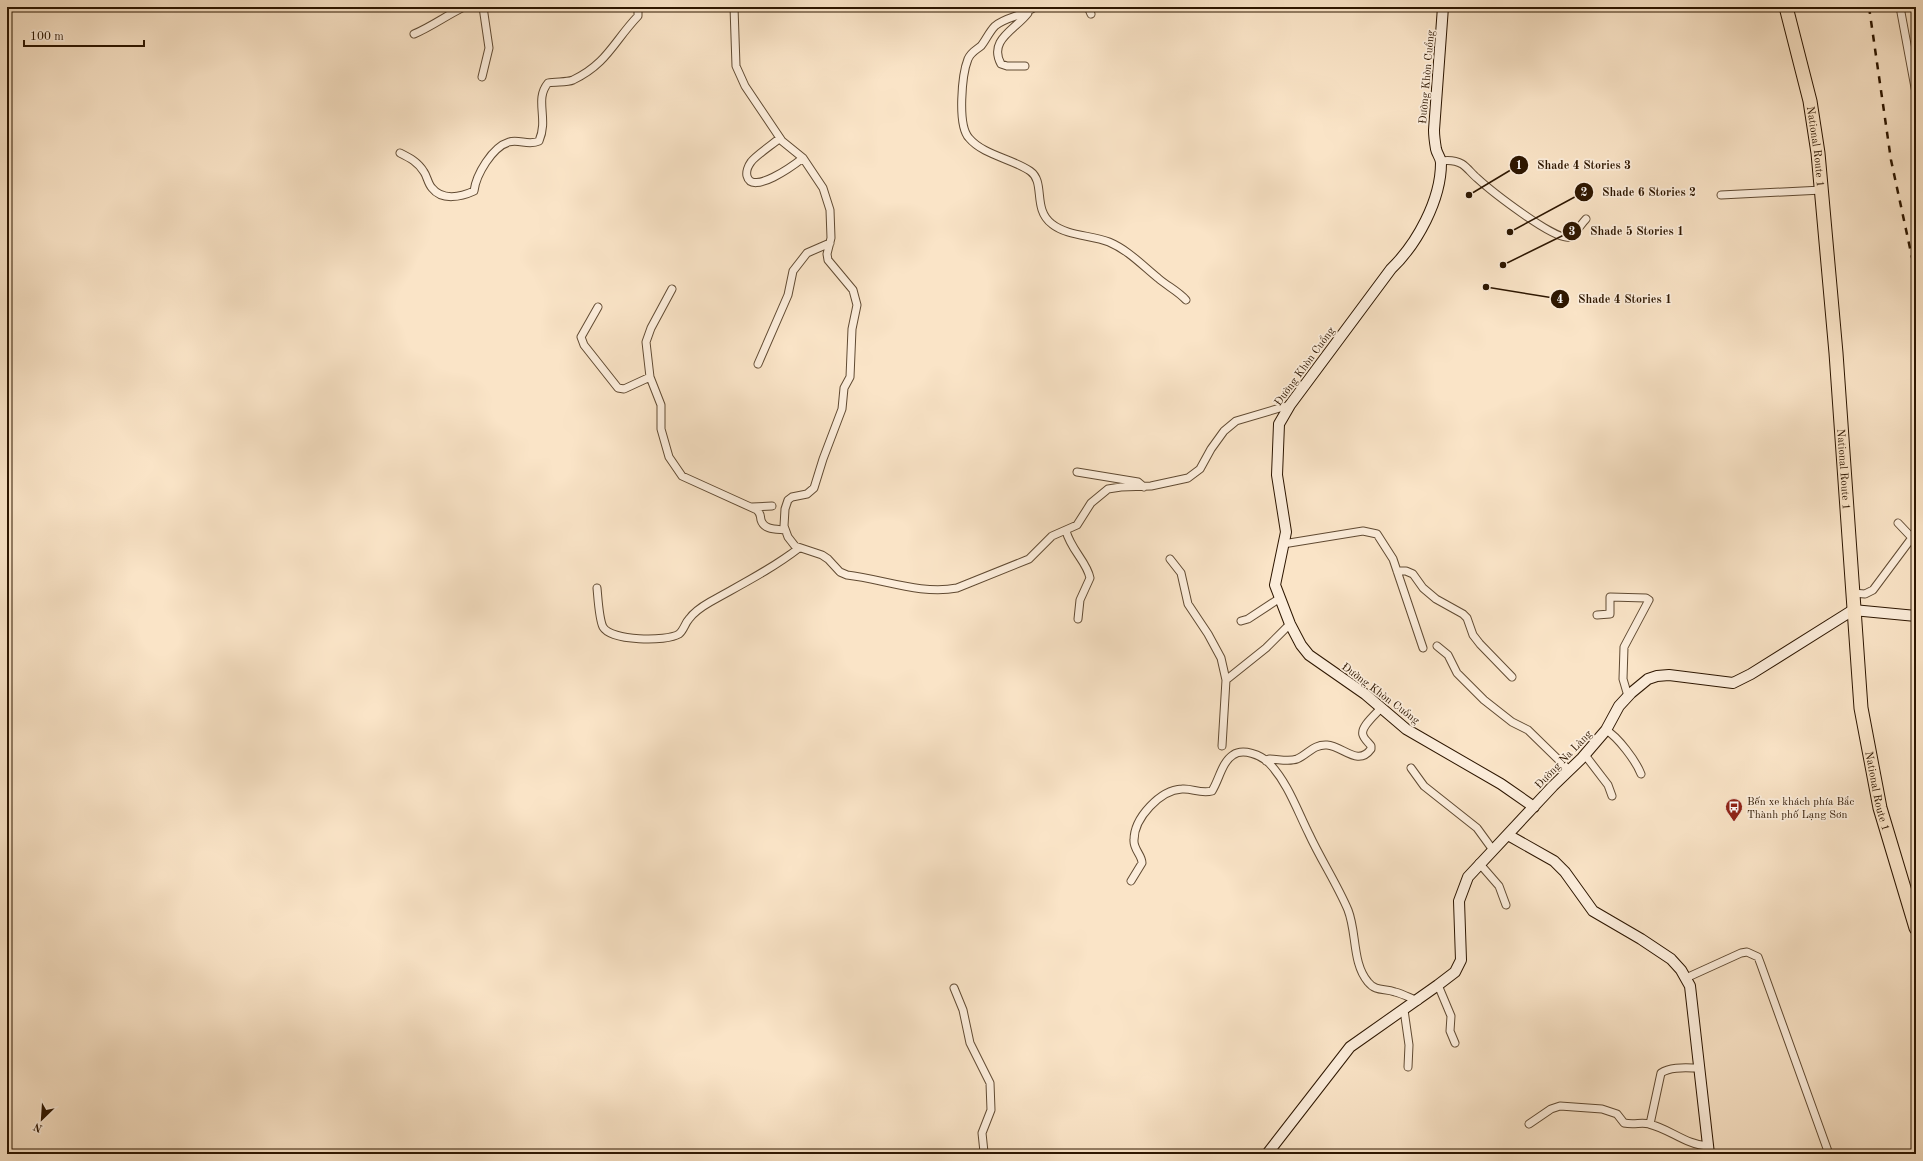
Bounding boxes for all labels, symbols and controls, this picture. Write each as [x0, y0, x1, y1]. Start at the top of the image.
scale bar [24, 22, 144, 48]
street label: Đường Khòn Cuổng [1417, 30, 1437, 124]
text: 100 m [30, 31, 64, 43]
street label: National Route 1 [1804, 106, 1825, 188]
callout: Shade 4 Stories 3 [1509, 153, 1638, 177]
text: 1 [1516, 160, 1522, 172]
text: Shade 4 Stories 3 [1537, 160, 1631, 172]
callout: Shade 6 Stories 2 [1574, 180, 1704, 204]
text: 2 [1581, 187, 1588, 199]
text: Shade 6 Stories 2 [1602, 187, 1696, 199]
callout: Shade 5 Stories 1 [1562, 219, 1692, 243]
text: Shade 5 Stories 1 [1590, 225, 1684, 238]
text: 3 [1569, 226, 1576, 238]
callout: Shade 4 Stories 1 [1550, 287, 1680, 311]
text: 4 [1557, 294, 1564, 306]
text: Shade 4 Stories 1 [1578, 294, 1672, 306]
street label: Đường Khòn Cuổng [1272, 325, 1337, 408]
street label: National Route 1 [1834, 428, 1851, 510]
street label: Đường Khòn Cuổng [1339, 661, 1422, 727]
street label: Đường Na Làng [1534, 729, 1595, 791]
street label: National Route 1 [1862, 750, 1891, 833]
place label: Bến xe khách phía Bắc Thành phố Lạng Sơn [1747, 796, 1854, 821]
bus stop icon: Bến xe khách phía Bắc Thành phố Lạng Sơn [1724, 797, 1744, 822]
north arrow [22, 1099, 62, 1139]
text: N [32, 1120, 45, 1133]

